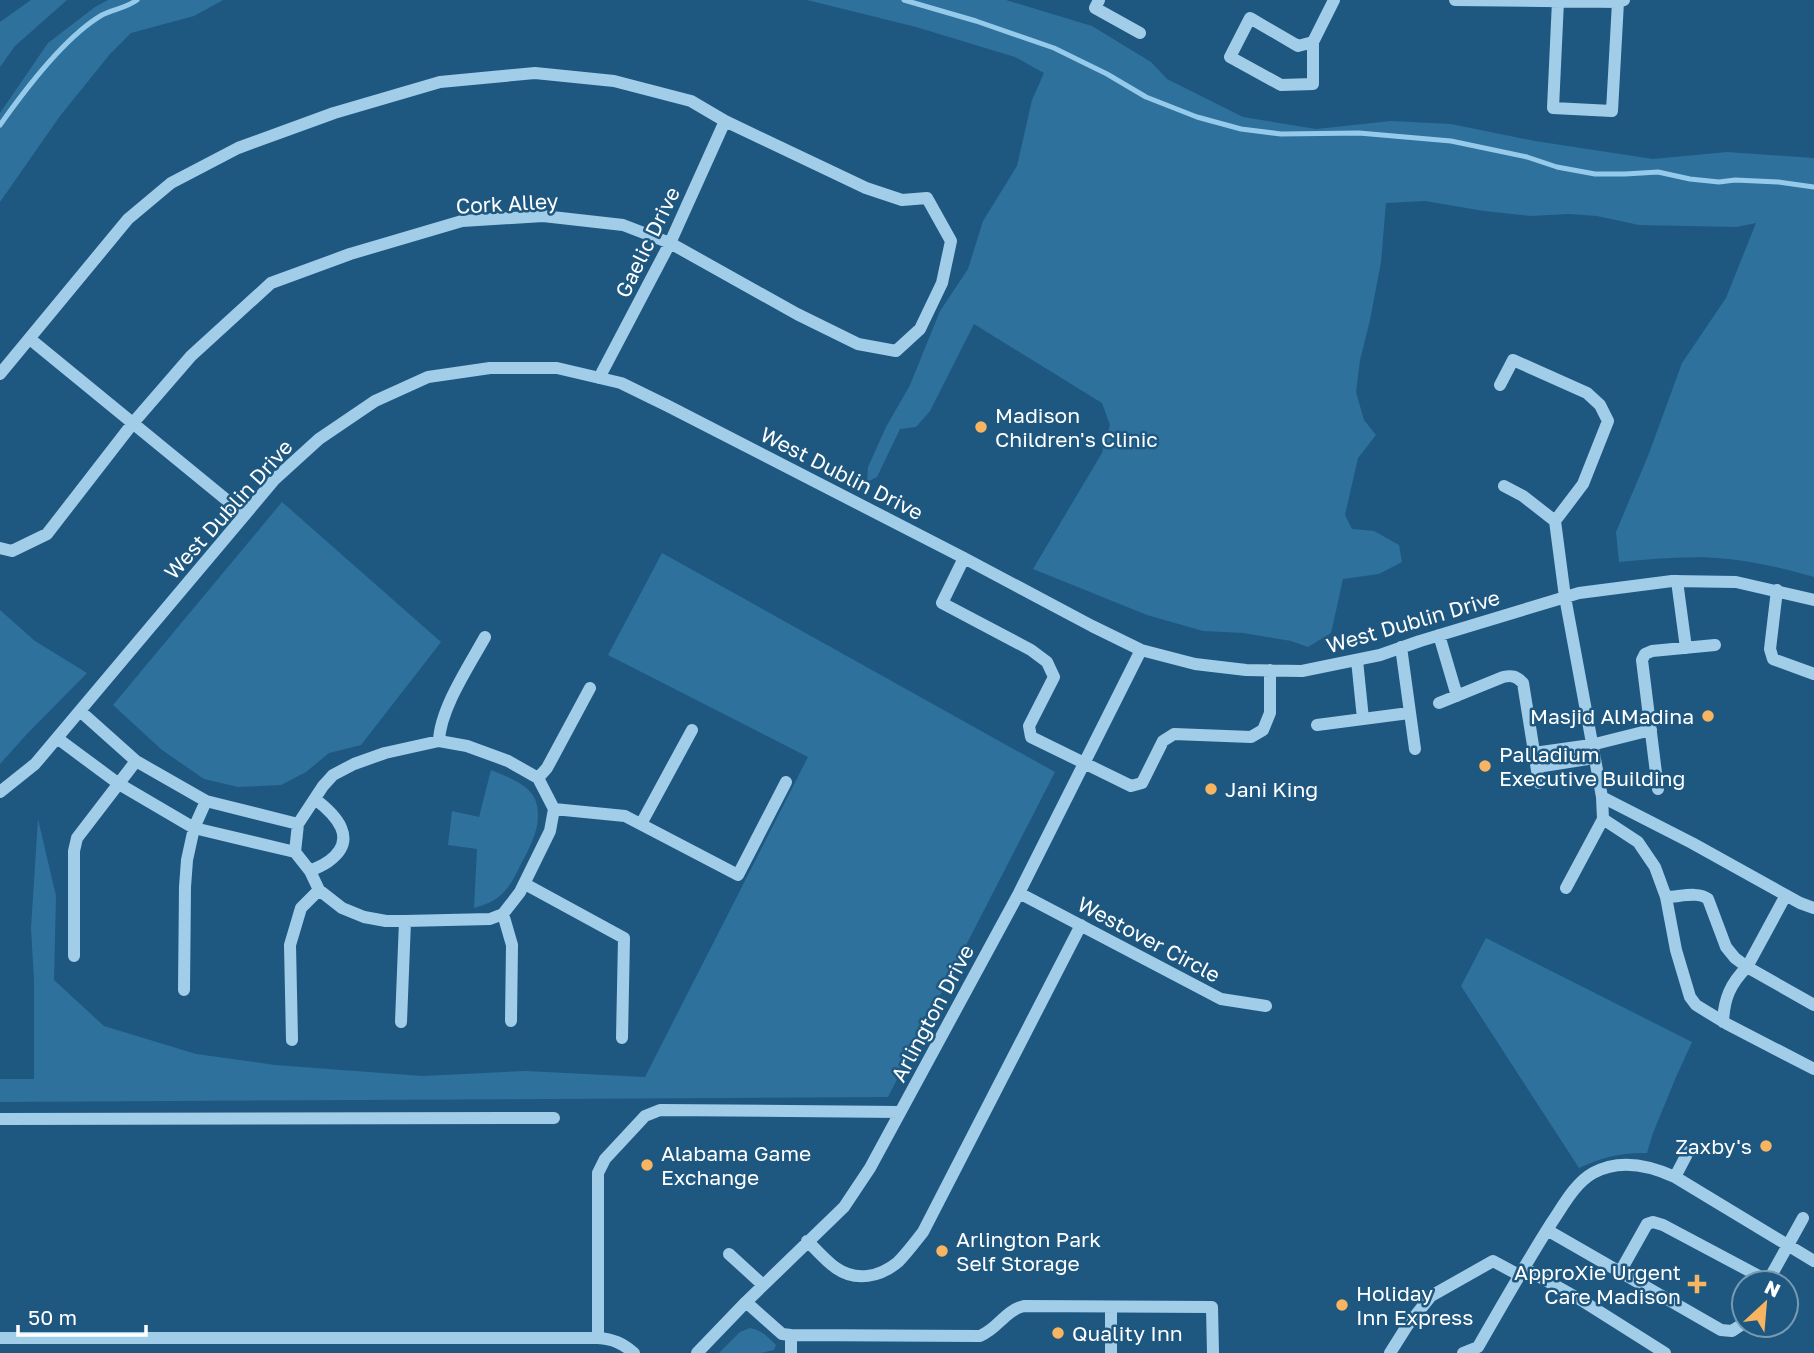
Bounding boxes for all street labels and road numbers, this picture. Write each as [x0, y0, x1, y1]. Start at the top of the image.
street label: Gaelic Drive [609, 182, 685, 302]
street label: Cork Alley [455, 187, 559, 219]
street label: West Dublin Drive [756, 421, 928, 525]
street label: West Dublin Drive [158, 434, 298, 584]
street label: West Dublin Drive [1323, 584, 1503, 658]
street label: Westover Circle [1073, 890, 1225, 988]
street label: Arlington Drive [885, 940, 979, 1086]

